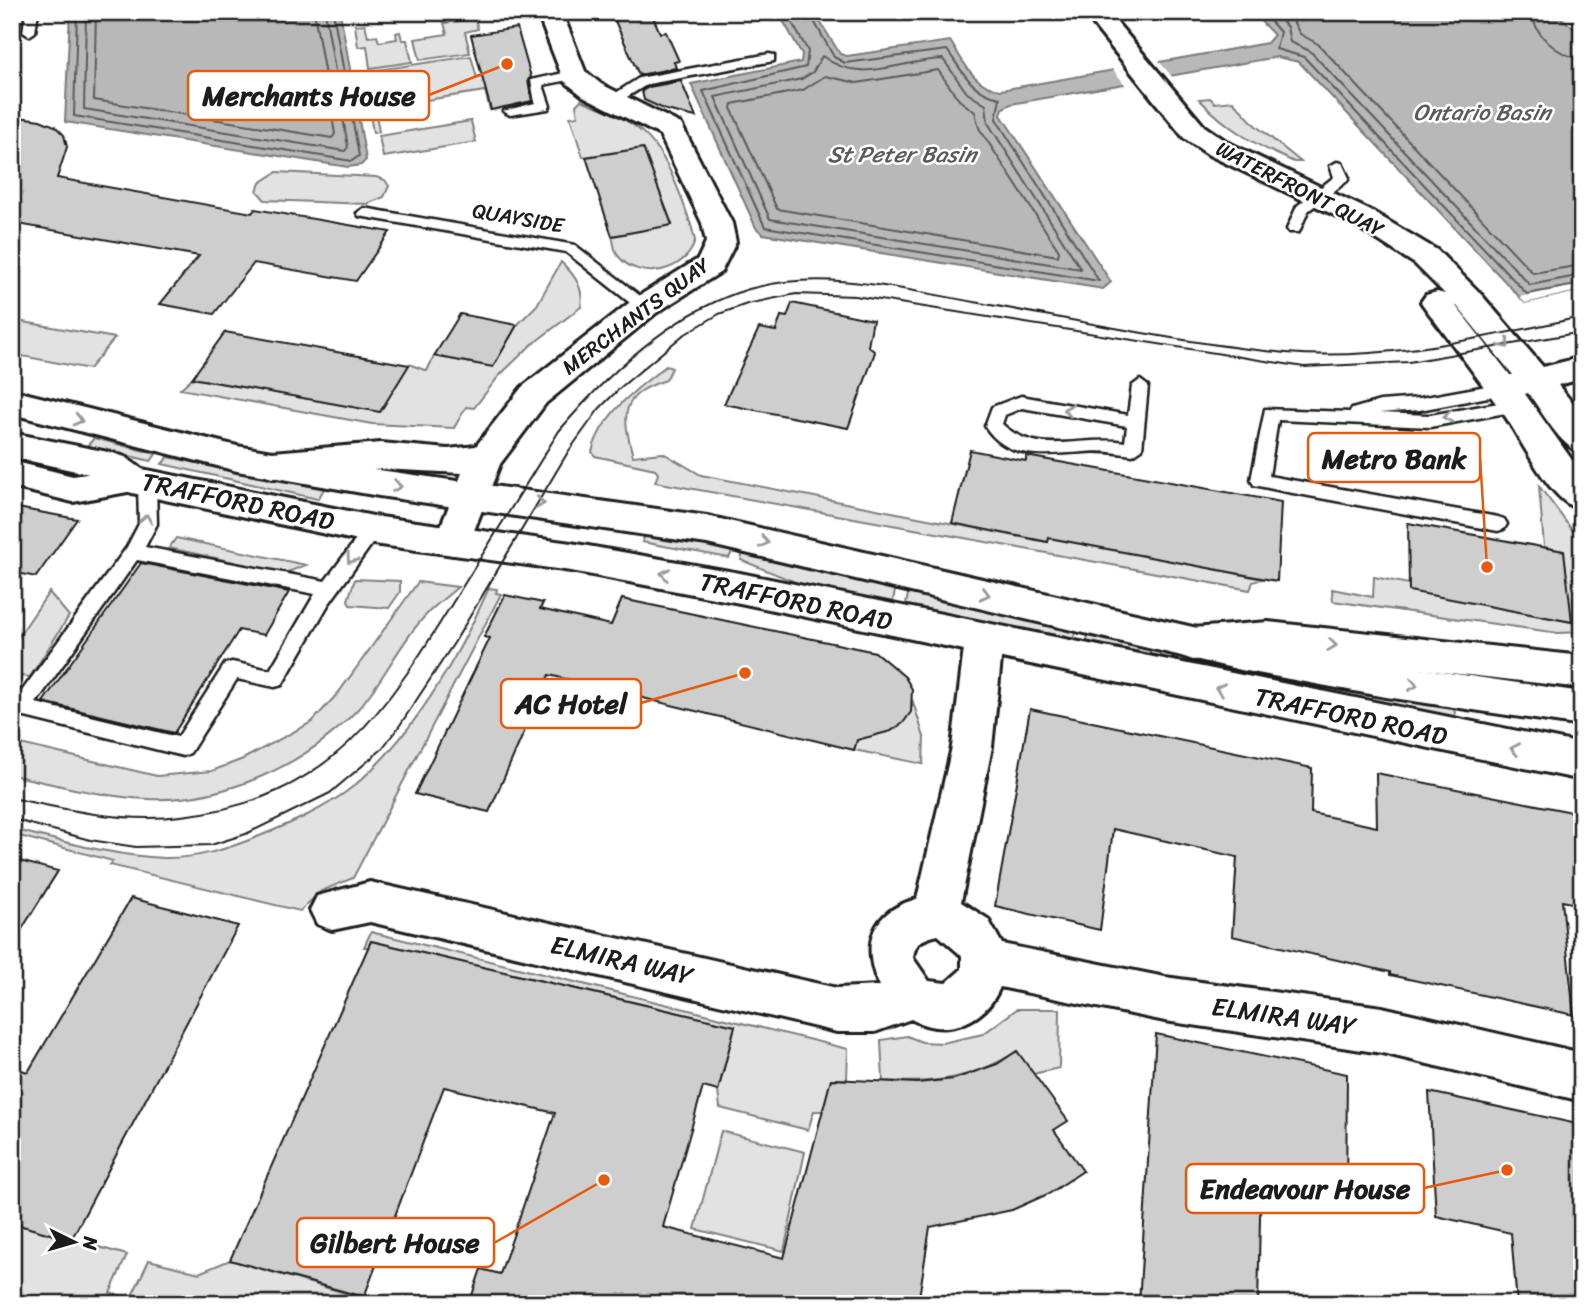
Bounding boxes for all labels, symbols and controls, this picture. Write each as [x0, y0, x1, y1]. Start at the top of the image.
callout: Merchants House [188, 71, 429, 120]
text: Merchants House [201, 71, 416, 120]
water label: Ontario Basin [1413, 92, 1553, 133]
street label: WATERFRONT QUAY [1209, 130, 1391, 248]
water label: St Peter Basin [828, 134, 979, 175]
street label: QUAYSIDE [469, 191, 568, 245]
street label: MERCHANTS QUAY [553, 247, 719, 385]
one-way arrow [1497, 336, 1509, 349]
one-way arrow [1062, 403, 1074, 418]
one-way arrow [1442, 409, 1454, 424]
one-way arrow [72, 411, 84, 426]
callout: Metro Bank [1308, 433, 1480, 482]
text: Metro Bank [1321, 434, 1467, 483]
street label: TRAFFORD ROAD [137, 458, 339, 544]
one-way arrow [391, 478, 402, 493]
one-way arrow [534, 495, 545, 510]
one-way arrow [138, 513, 153, 525]
one-way arrow [758, 534, 770, 549]
one-way arrow [347, 551, 359, 564]
street label: TRAFFORD ROAD [695, 558, 897, 644]
one-way arrow [659, 567, 670, 582]
one-way arrow [979, 586, 991, 600]
one-way arrow [1326, 637, 1338, 652]
street label: TRAFFORD ROAD [1250, 673, 1452, 759]
one-way arrow [1407, 677, 1419, 692]
callout: AC Hotel [501, 679, 641, 728]
text: AC Hotel [514, 679, 628, 728]
one-way arrow [1214, 682, 1226, 697]
one-way arrow [1509, 742, 1521, 757]
street label: ELMIRA WAY [546, 921, 699, 999]
street label: ELMIRA WAY [1209, 983, 1361, 1049]
callout: Endeavour House [1186, 1164, 1424, 1213]
text: Endeavour House [1200, 1164, 1411, 1213]
north arrow [38, 1208, 108, 1278]
callout: Gilbert House [297, 1218, 494, 1267]
text: Gilbert House [310, 1218, 480, 1267]
text: N [73, 1234, 108, 1252]

